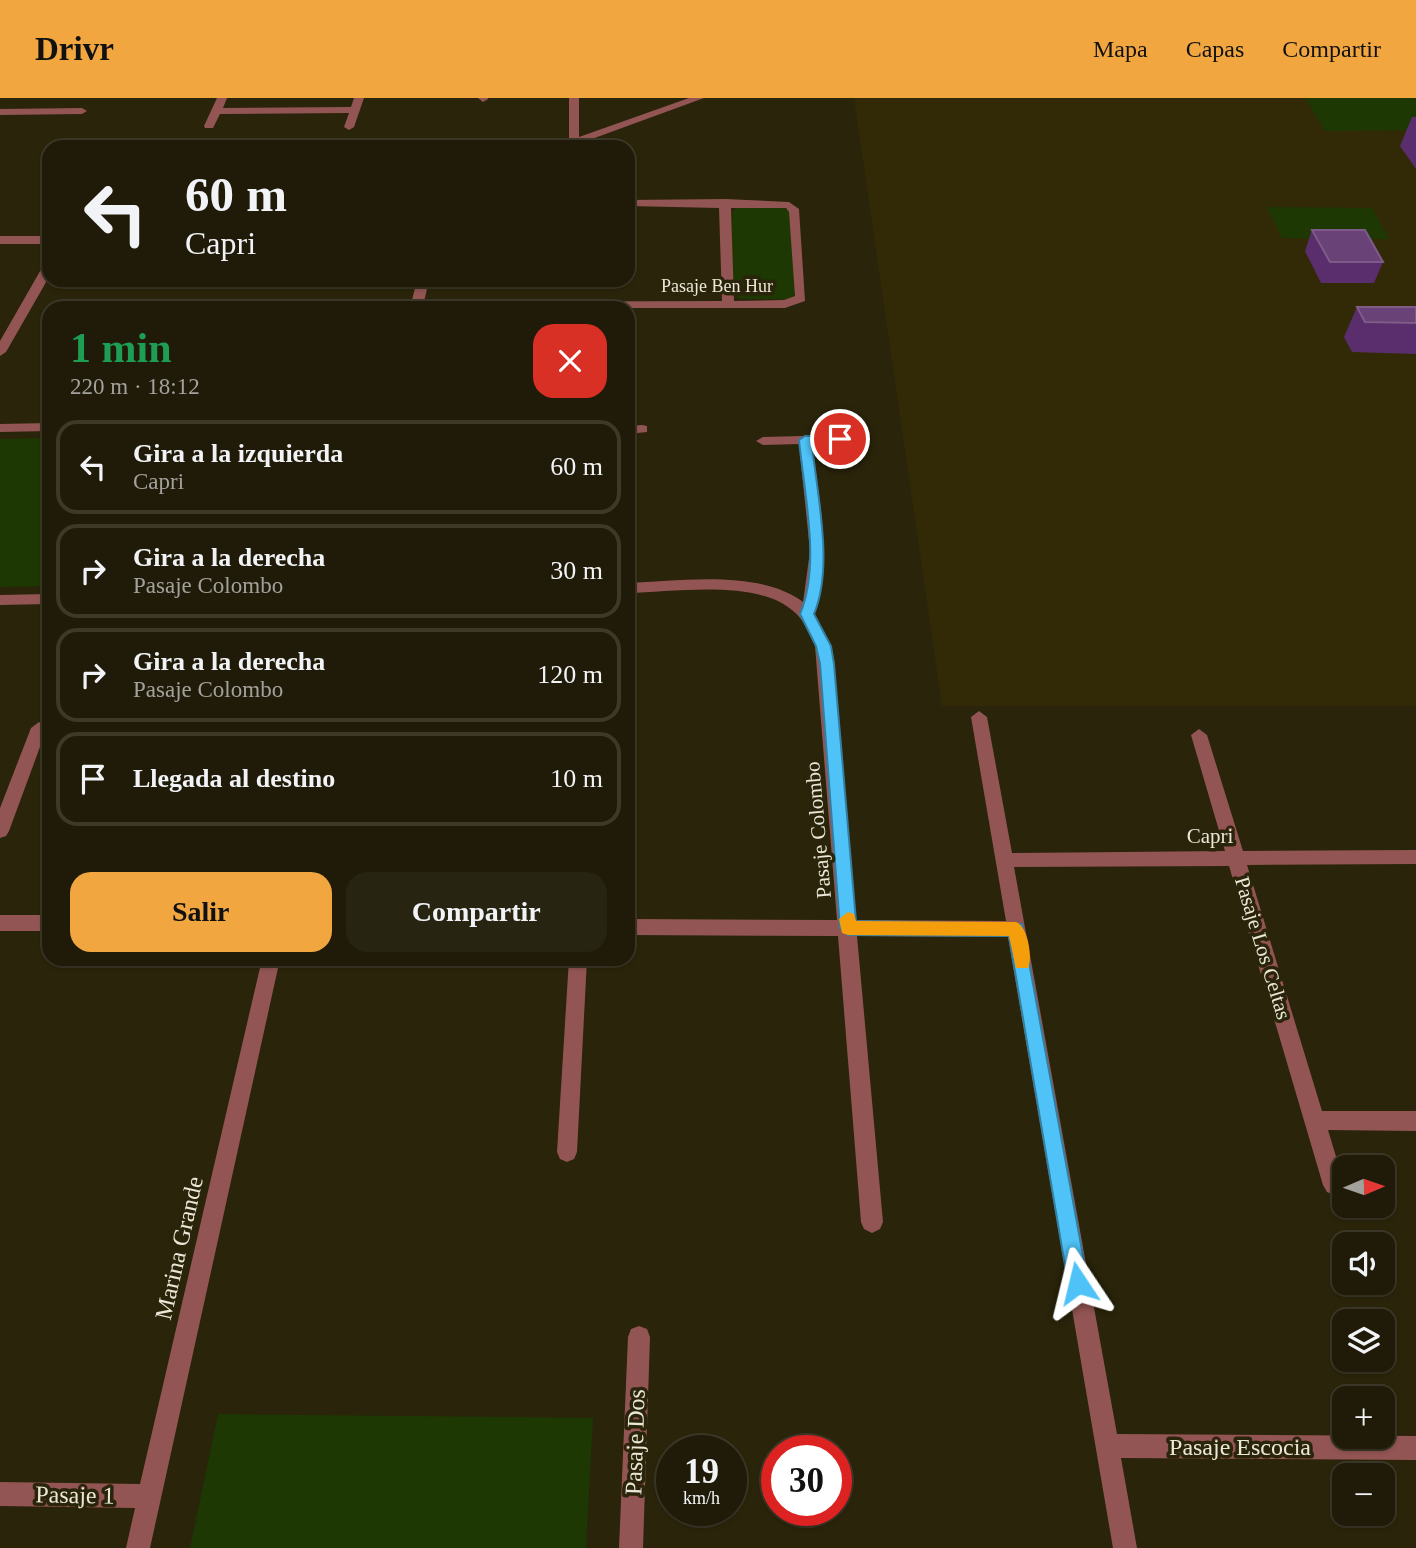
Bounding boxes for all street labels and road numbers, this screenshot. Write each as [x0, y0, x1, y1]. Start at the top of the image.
street label: Pasaje Ben Hur [661, 276, 773, 296]
street label: Pasaje Colombo [800, 761, 836, 899]
street label: Capri [1187, 824, 1233, 848]
street label: Pasaje Los Celtas [1230, 874, 1296, 1022]
street label: Marina Grande [150, 1174, 208, 1322]
street label: Pasaje Dos [620, 1389, 650, 1495]
street label: Pasaje Escocia [1169, 1434, 1311, 1460]
street label: Pasaje 1 [35, 1481, 115, 1509]

